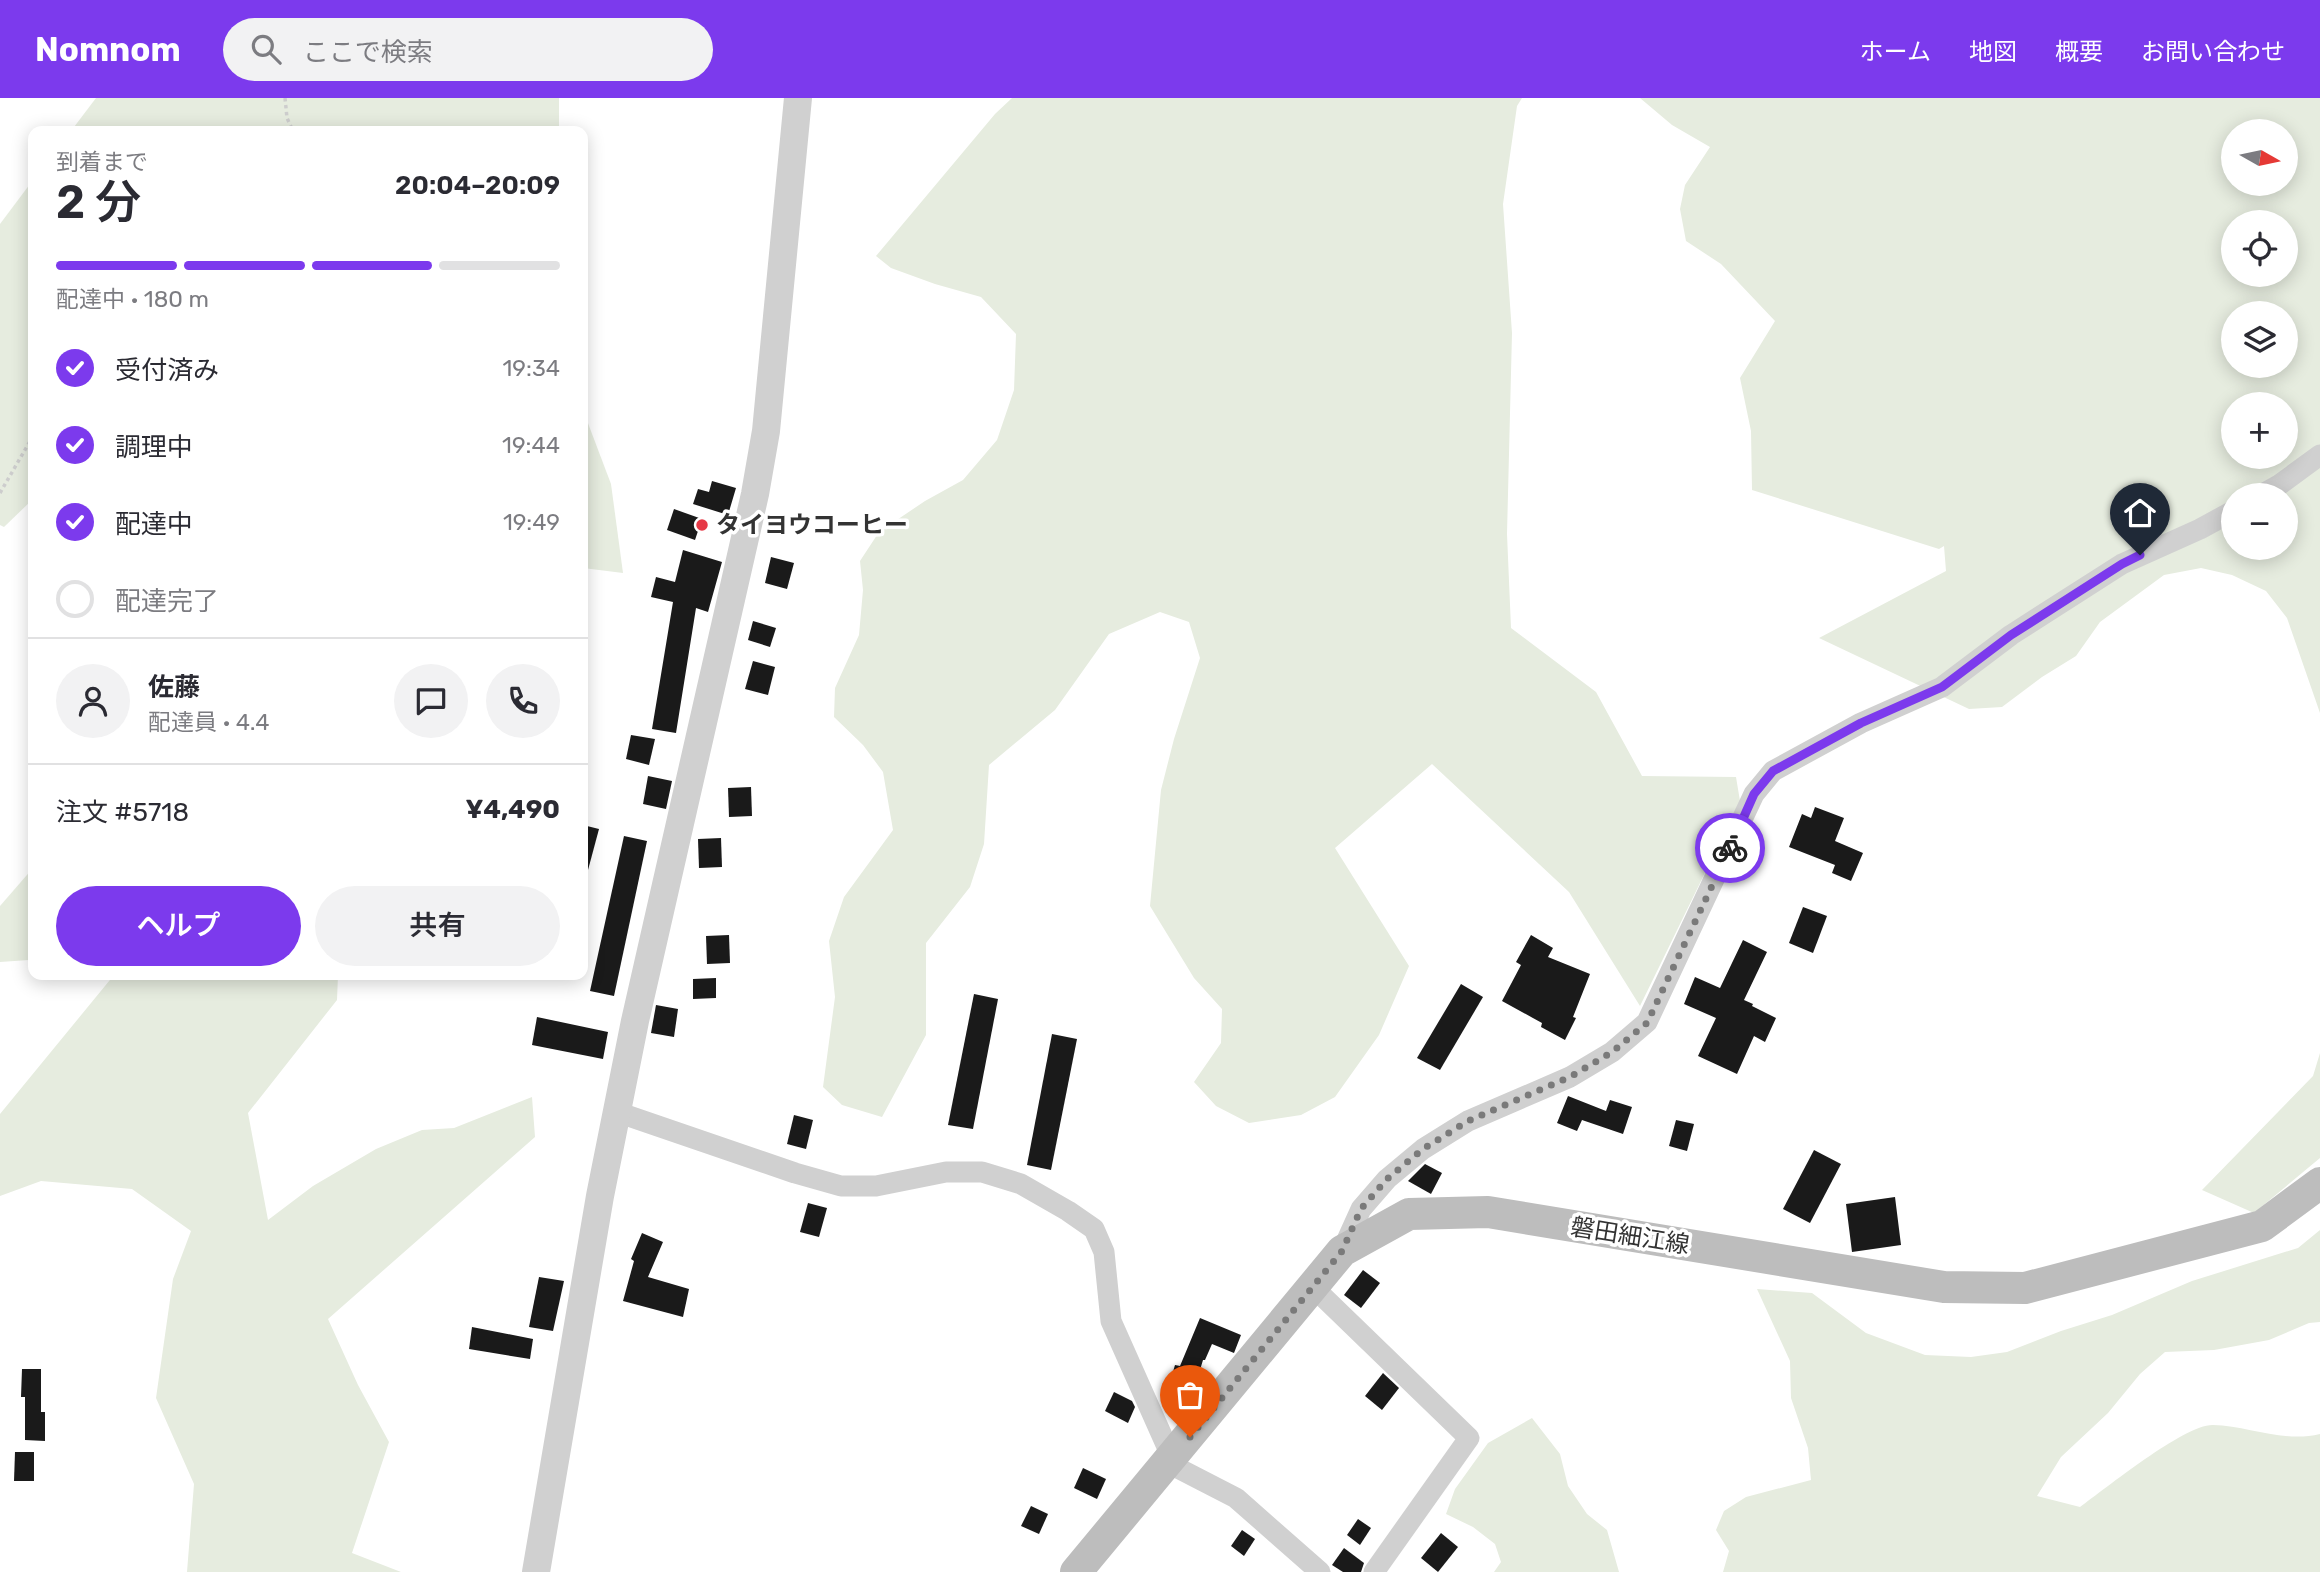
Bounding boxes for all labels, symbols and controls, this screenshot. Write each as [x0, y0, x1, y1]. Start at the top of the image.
search box [223, 18, 713, 81]
text: Nomnom [35, 30, 181, 69]
icon: search [247, 30, 285, 68]
text: ここで検索 [303, 37, 433, 68]
text: ホーム [1860, 38, 1931, 66]
text: 地図 [1969, 38, 2017, 66]
text: 概要 [2055, 38, 2103, 66]
text: お問い合わせ [2141, 38, 2285, 66]
north arrow [2221, 119, 2298, 196]
map controls [2221, 119, 2298, 560]
text: 到着まで [56, 148, 148, 176]
text: 20:04–20:09 [395, 170, 560, 201]
text: 2 分 [56, 175, 141, 230]
button: locate [2221, 210, 2298, 287]
text: 配達中 · 180 m [56, 285, 209, 313]
button: layers [2221, 301, 2298, 378]
icon: check [56, 349, 94, 387]
text: 19:34 [503, 354, 560, 382]
text: 受付済み [115, 355, 219, 386]
button: + [2221, 392, 2298, 469]
icon: check [56, 426, 94, 464]
text: 19:44 [502, 431, 560, 459]
text: 調理中 [115, 432, 193, 463]
pin [2110, 483, 2170, 555]
button: − [2221, 483, 2298, 560]
icon: home [2121, 494, 2159, 532]
icon: check [56, 503, 94, 541]
text: 19:49 [503, 508, 560, 536]
text: 配達中 [115, 509, 193, 540]
place label: タイヨウコーヒー [716, 511, 908, 539]
marker: タイヨウコーヒー [694, 517, 710, 533]
text: 配達完了 [115, 586, 219, 617]
button: person [56, 664, 130, 738]
button: chat [394, 664, 468, 738]
button: phone [486, 664, 560, 738]
text: 佐藤 [148, 672, 200, 703]
text: 配達員 · 4.4 [148, 708, 270, 736]
text: ¥4,490 [465, 794, 560, 825]
text: 注文 #5718 [56, 797, 189, 828]
courier [1695, 813, 1765, 883]
icon: bike [1711, 829, 1749, 867]
button: ヘルプ [56, 886, 301, 966]
button: 共有 [315, 886, 560, 966]
street label: 磐田細江線 [1569, 1213, 1691, 1259]
pin [1160, 1365, 1220, 1437]
icon: bag [1171, 1376, 1209, 1414]

